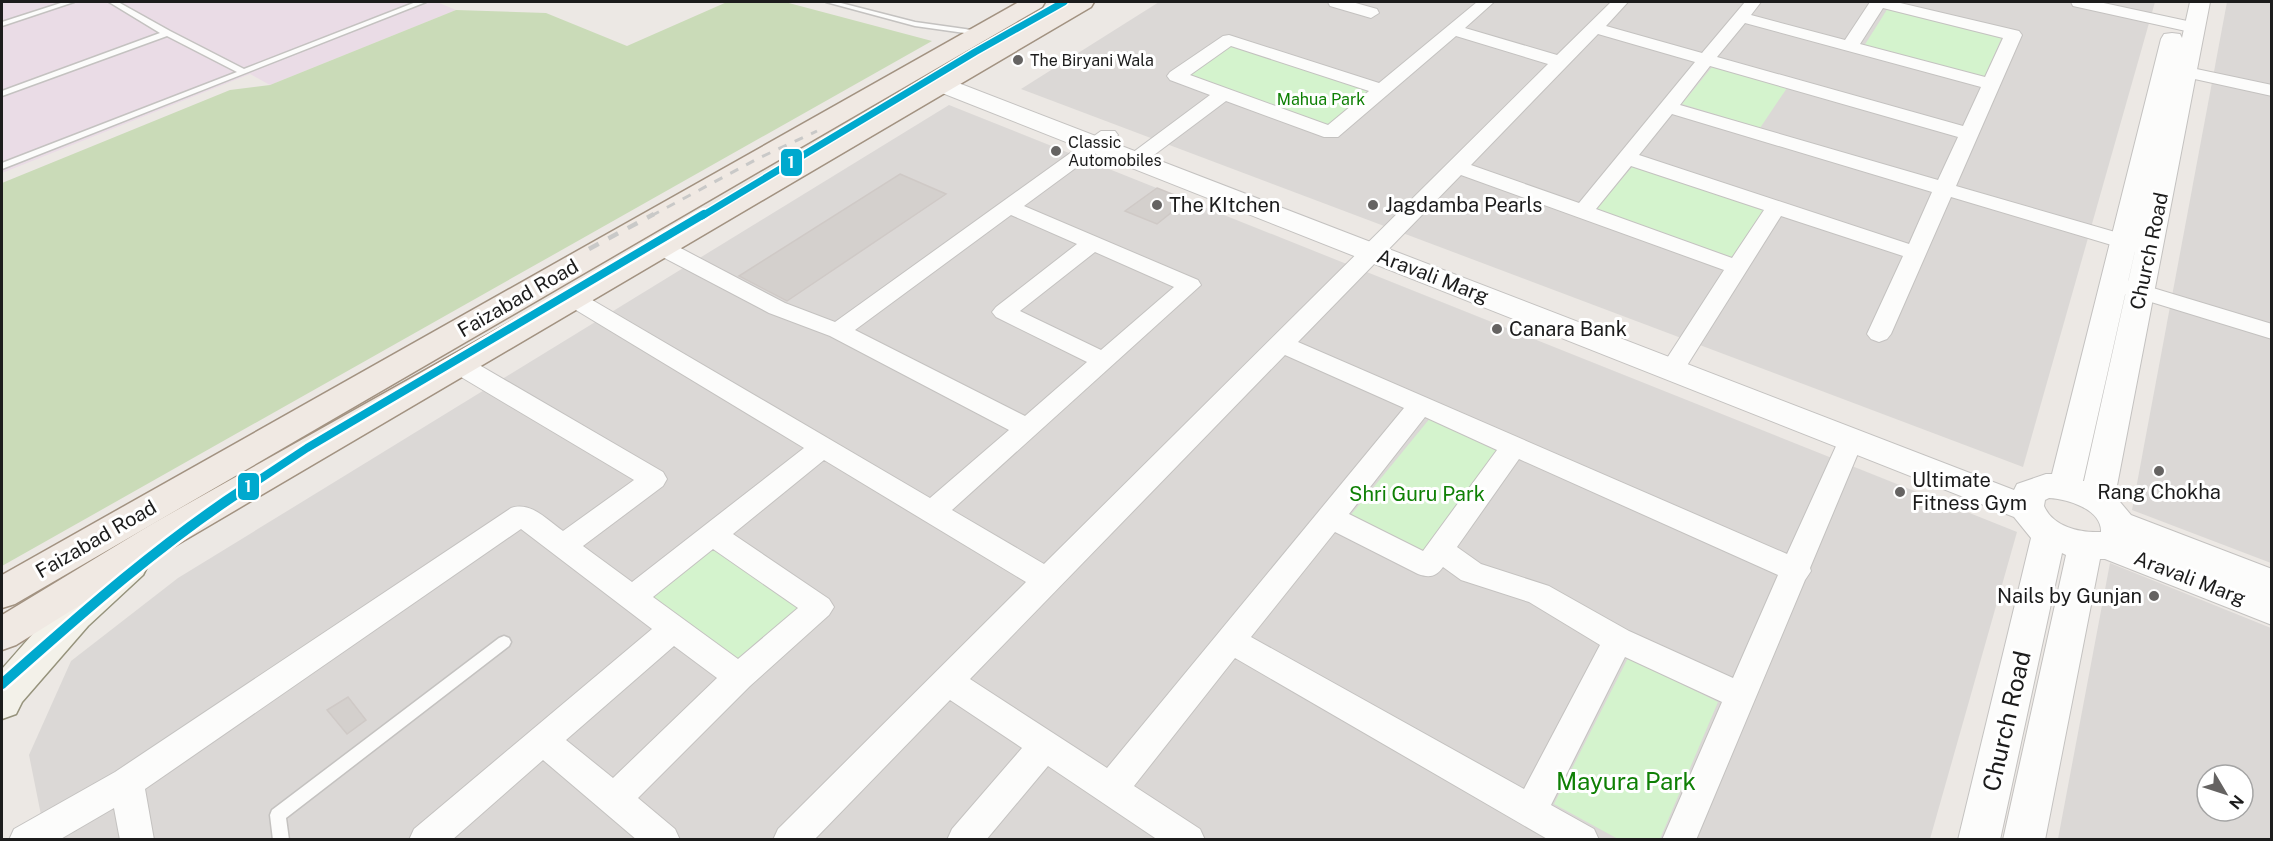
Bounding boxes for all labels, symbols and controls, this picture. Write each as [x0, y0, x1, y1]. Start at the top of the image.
place label: The Biryani Wala [1030, 51, 1154, 70]
marker: The Biryani Wala [1011, 53, 1025, 67]
park label: Mahua Park [1277, 90, 1365, 109]
place label: Classic Automobiles [1068, 133, 1162, 170]
marker: Classic Automobiles [1049, 144, 1063, 158]
line badge: 1 [780, 148, 803, 177]
text: 1 [788, 153, 794, 172]
street label: Church Road [2125, 190, 2173, 312]
place label: The KItchen [1169, 193, 1280, 217]
place label: Jagdamba Pearls [1385, 193, 1542, 217]
marker: The KItchen [1150, 198, 1164, 212]
marker: Jagdamba Pearls [1366, 198, 1380, 212]
street label: Aravali Marg [1374, 244, 1492, 308]
street label: Faizabad Road [453, 254, 583, 342]
place label: Canara Bank [1509, 317, 1627, 341]
marker: Canara Bank [1490, 322, 1504, 336]
marker: Rang Chokha [2152, 464, 2166, 478]
place label: Ultimate Fitness Gym [1912, 468, 2027, 515]
line badge: 1 [237, 472, 260, 501]
text: 1 [245, 477, 251, 496]
place label: Rang Chokha [2097, 480, 2221, 504]
park label: Shri Guru Park [1349, 482, 1485, 506]
marker: Ultimate Fitness Gym [1893, 485, 1907, 499]
street label: Faizabad Road [31, 495, 161, 583]
street label: Aravali Marg [2131, 546, 2249, 610]
place label: Nails by Gunjan [1997, 584, 2142, 608]
marker: Nails by Gunjan [2147, 589, 2161, 603]
street label: Church Road [1976, 648, 2036, 794]
north arrow [2195, 763, 2255, 823]
park label: Mayura Park [1556, 767, 1696, 795]
text: N [2225, 791, 2248, 813]

